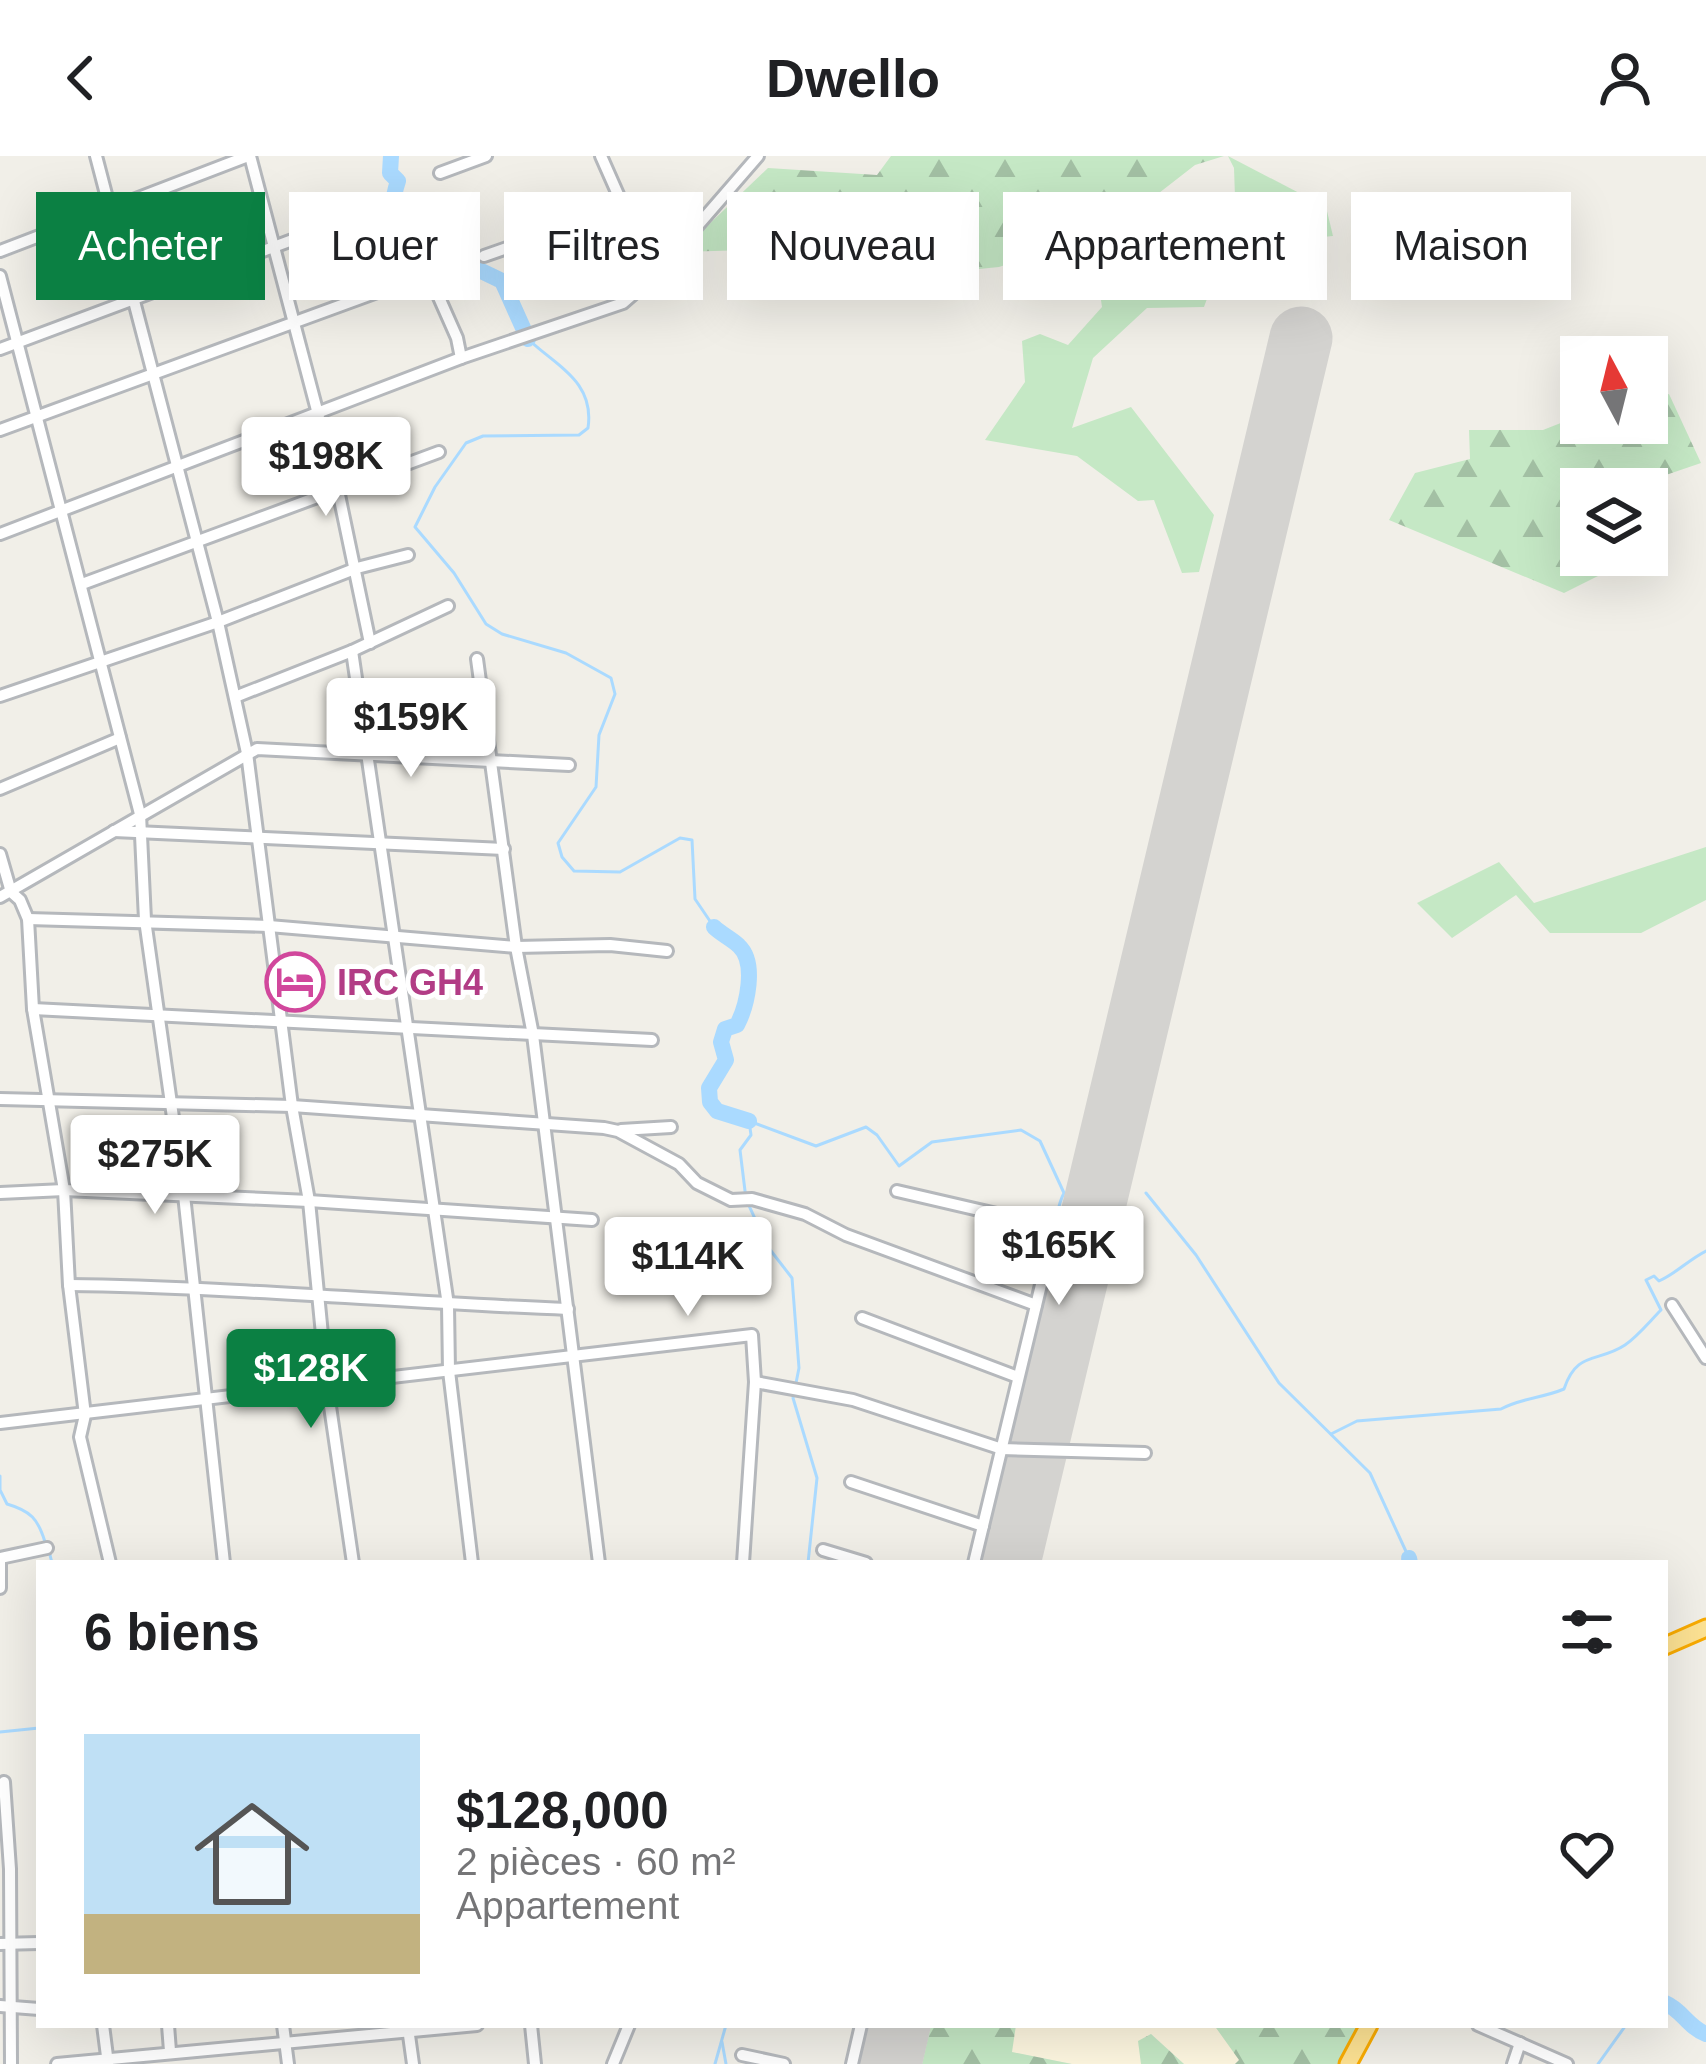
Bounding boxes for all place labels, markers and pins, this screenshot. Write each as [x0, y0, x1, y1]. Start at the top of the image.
pin: $198K [242, 417, 410, 519]
pin: $159K [327, 678, 495, 780]
hotel icon: IRC GH4 [264, 951, 326, 1013]
place label: IRC GH4 [337, 962, 483, 1003]
pin: $275K [71, 1115, 239, 1217]
pin: $165K [975, 1206, 1143, 1308]
pin: $114K [604, 1217, 772, 1319]
pin: $128K [227, 1329, 395, 1431]

